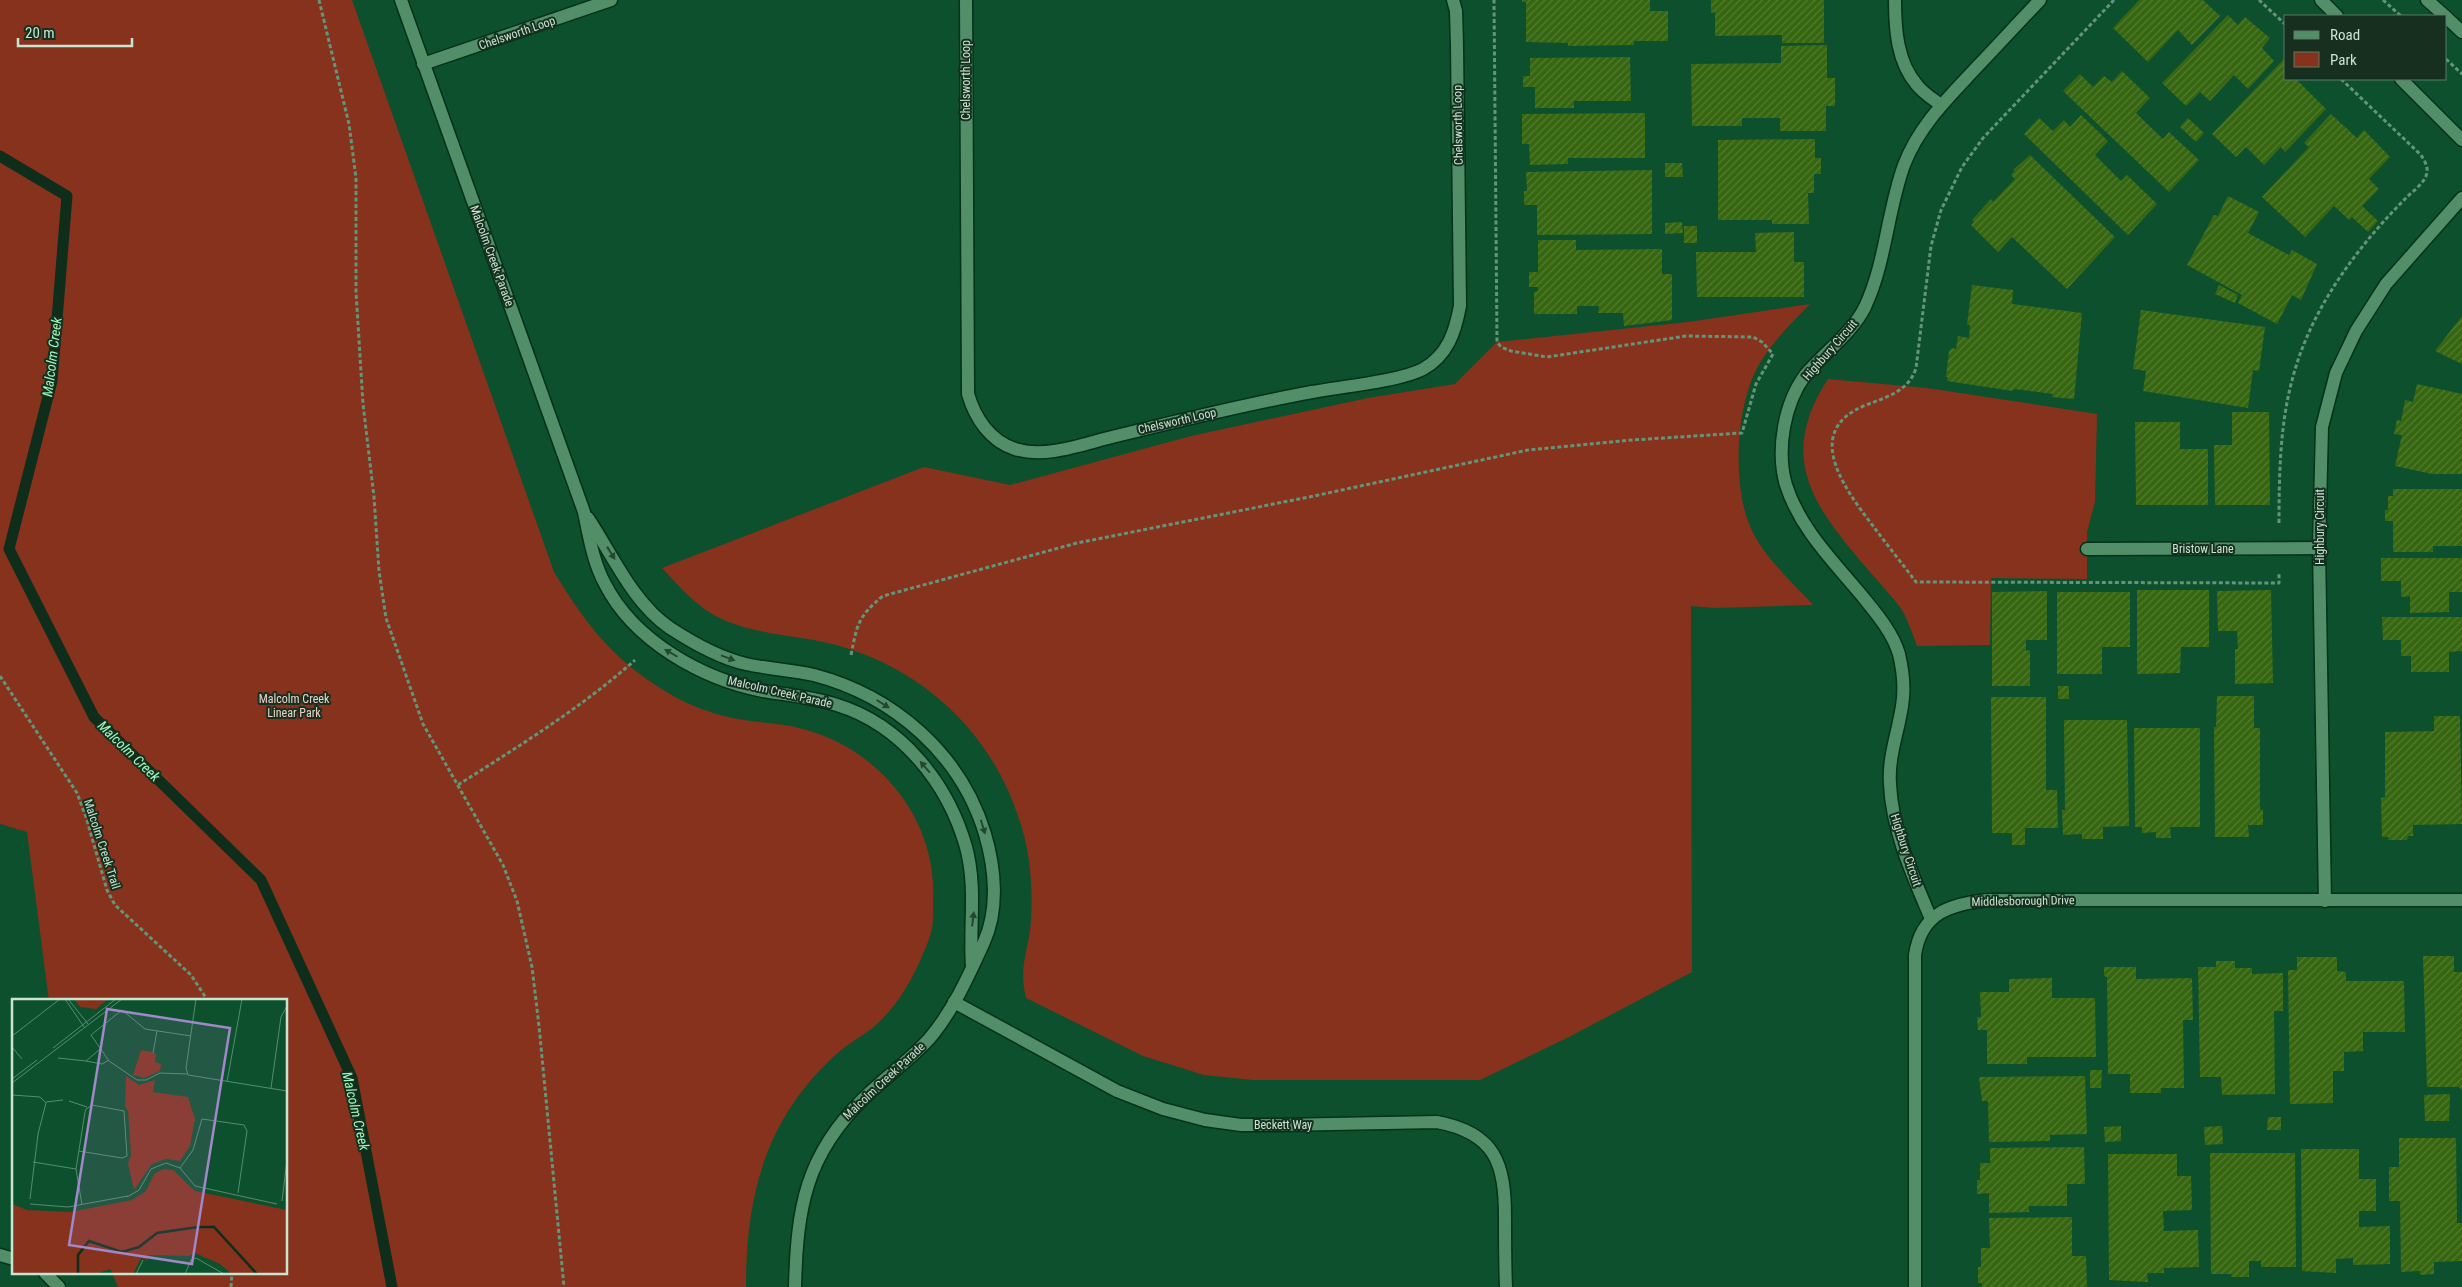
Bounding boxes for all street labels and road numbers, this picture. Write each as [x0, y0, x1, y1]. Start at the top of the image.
street label: Chelsworth Loop [477, 13, 557, 53]
street label: Chelsworth Loop [959, 40, 973, 120]
street label: Chelsworth Loop [1450, 85, 1466, 165]
street label: Malcolm Creek Parade [467, 204, 517, 309]
street label: Highbury Circuit [1800, 316, 1860, 383]
street label: Chelsworth Loop [1136, 405, 1218, 437]
street label: Highbury Circuit [2313, 489, 2327, 565]
street label: Bristow Lane [2172, 542, 2234, 556]
street label: Malcolm Creek Parade [727, 673, 834, 711]
street label: Malcolm Creek Trail [81, 797, 123, 891]
street label: Highbury Circuit [1888, 812, 1925, 889]
street label: Middlesborough Drive [1971, 893, 2075, 909]
street label: Malcolm Creek Parade [840, 1039, 928, 1122]
street label: Beckett Way [1254, 1118, 1312, 1132]

